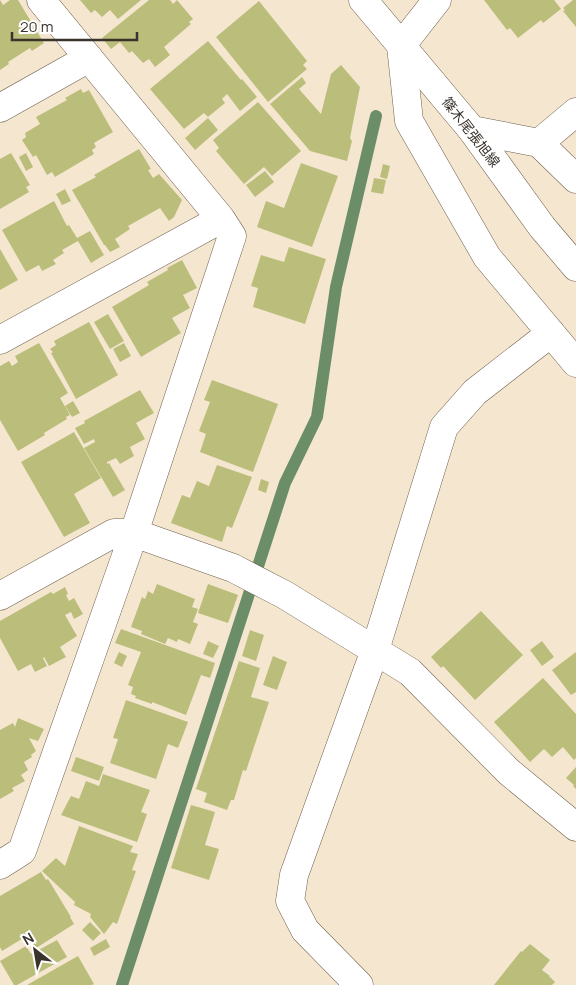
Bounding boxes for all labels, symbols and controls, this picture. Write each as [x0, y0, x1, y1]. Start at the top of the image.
scale bar [12, 10, 138, 42]
text: 20 m [20, 16, 53, 37]
street label: 篠木尾張旭線 [438, 93, 505, 171]
north arrow [10, 925, 60, 975]
text: N [19, 928, 37, 949]

